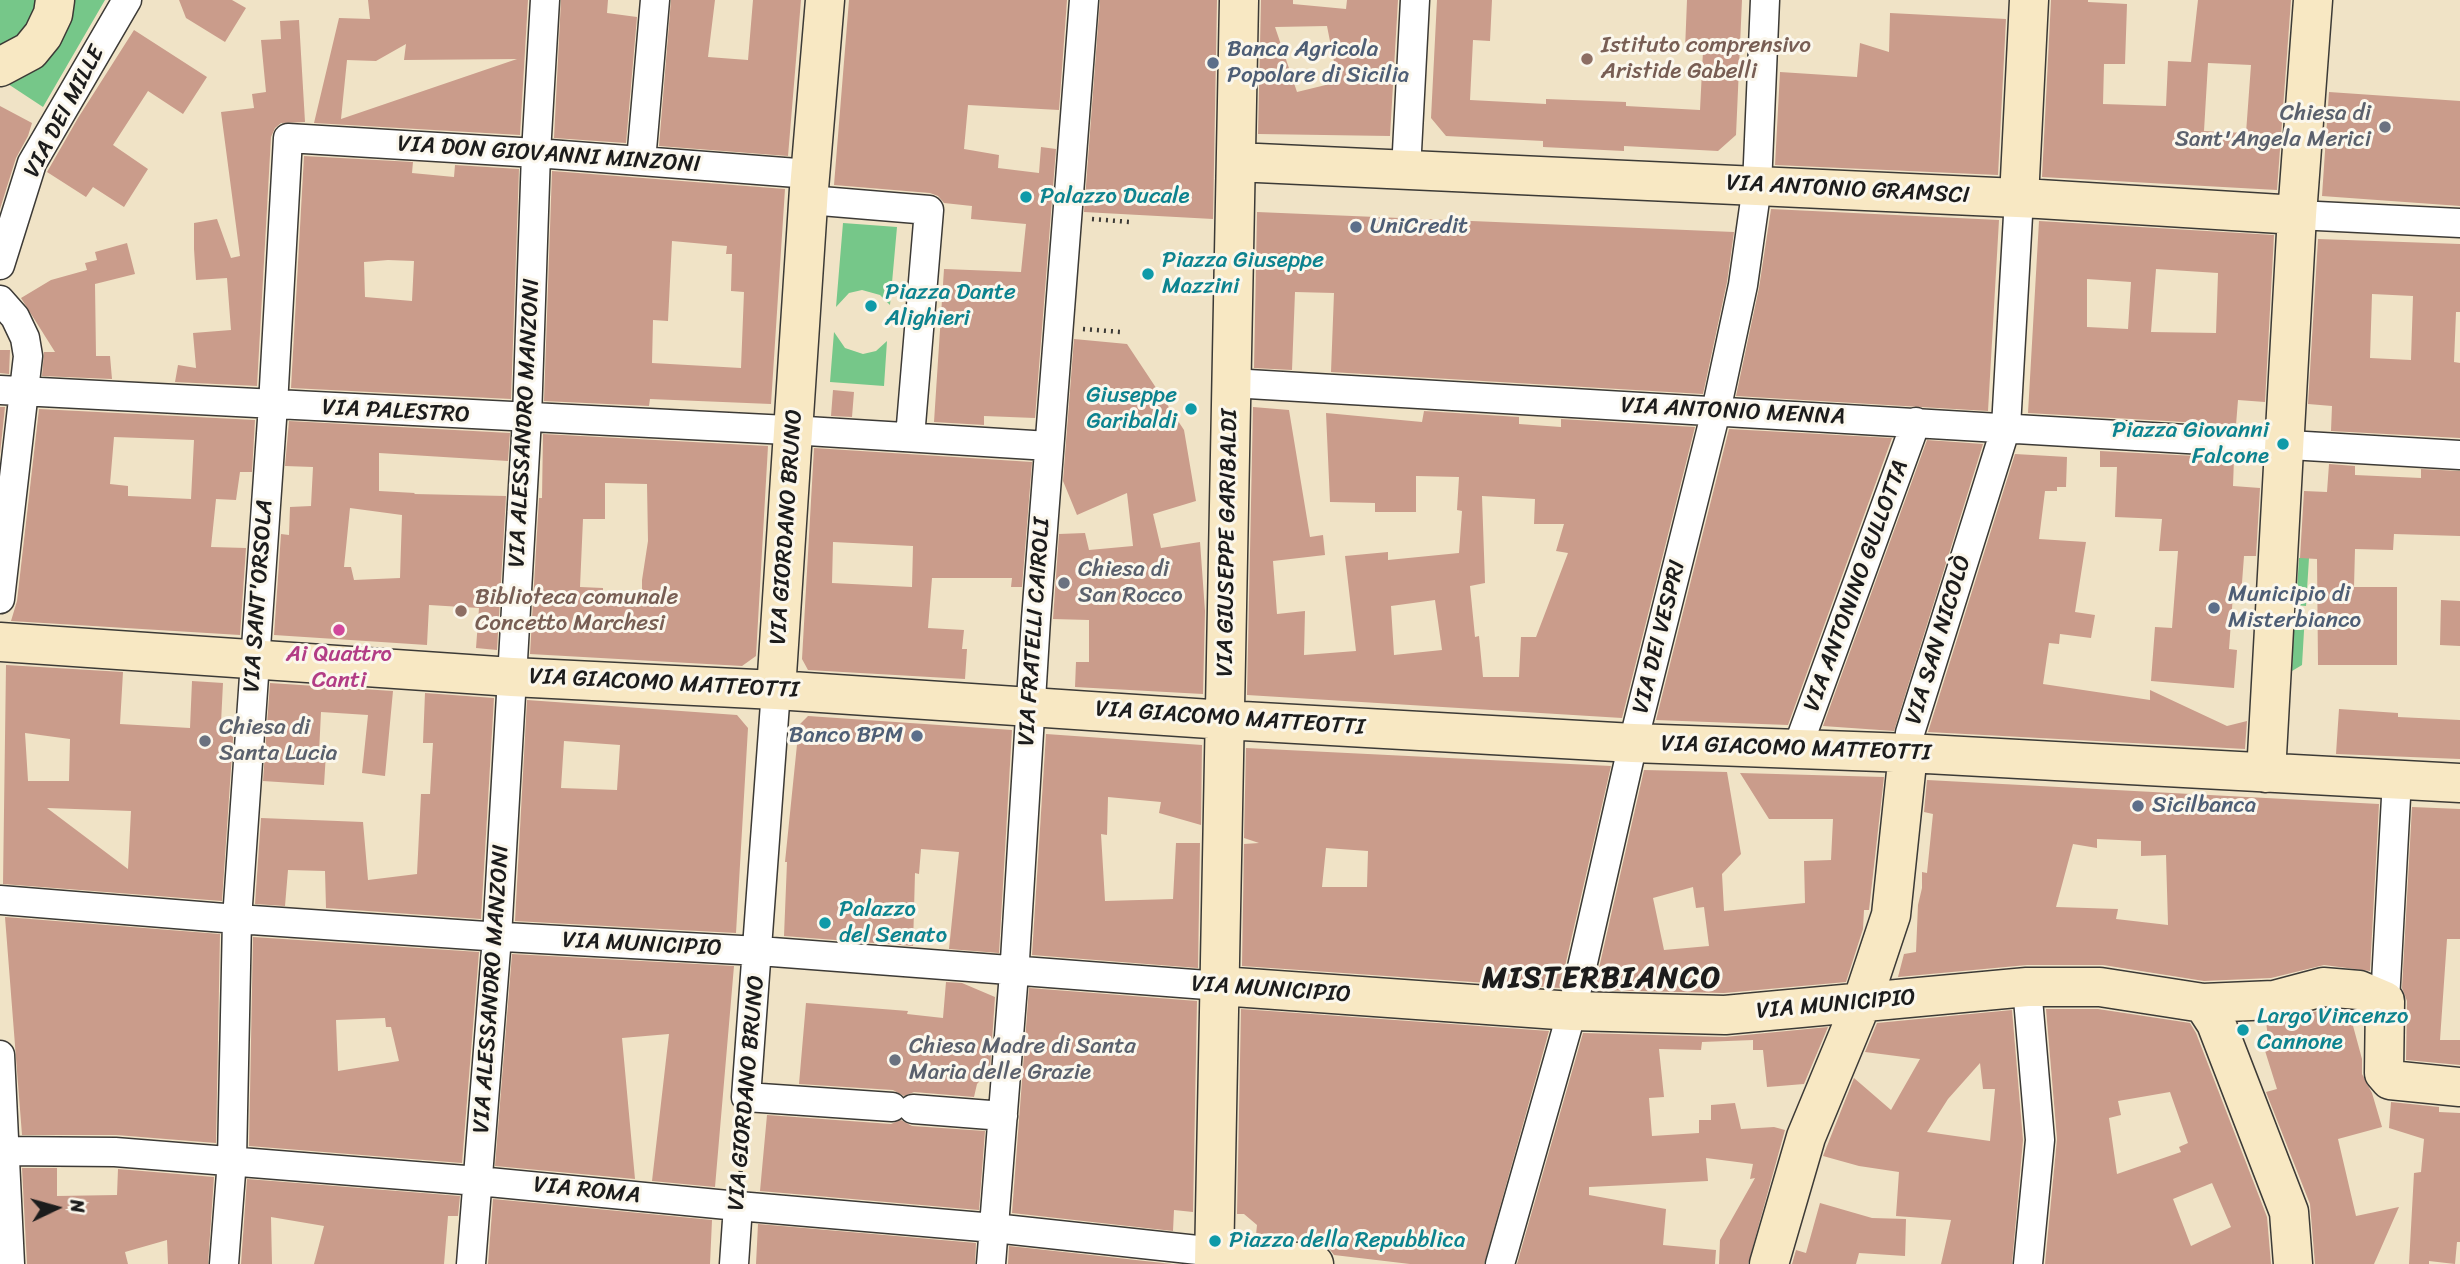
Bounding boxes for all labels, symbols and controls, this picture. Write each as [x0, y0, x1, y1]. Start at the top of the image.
place label: Istituto comprensivo Aristide Gabelli [1601, 32, 1811, 86]
place label: Banca Agricola Popolare di Sicilia [1227, 36, 1409, 90]
street label: VIA DEI MILLE [19, 41, 111, 183]
marker: Istituto comprensivo Aristide Gabelli [1579, 51, 1595, 67]
marker: Banca Agricola Popolare di Sicilia [1205, 55, 1221, 71]
place label: Chiesa di Sant'Angela Merici [2175, 100, 2371, 154]
marker: Chiesa di Sant'Angela Merici [2377, 119, 2393, 135]
street label: VIA DON GIOVANNI MINZONI [396, 131, 702, 179]
street label: VIA ANTONIO GRAMSCI [1726, 170, 1970, 210]
place label: Palazzo Ducale [1040, 183, 1190, 211]
marker: Palazzo Ducale [1018, 189, 1034, 205]
place label: UniCredit [1370, 213, 1468, 241]
marker: UniCredit [1348, 219, 1364, 235]
place label: Piazza Giuseppe Mazzini [1162, 247, 1324, 301]
marker: Piazza Giuseppe Mazzini [1140, 266, 1156, 282]
street label: VIA ALESSANDRO MANZONI [504, 278, 546, 568]
place label: Piazza Dante Alighieri [885, 279, 1016, 333]
marker: Piazza Dante Alighieri [863, 298, 879, 314]
place label: Giuseppe Garibaldi [1086, 382, 1177, 436]
street label: VIA ANTONIO MENNA [1620, 392, 1846, 432]
street label: VIA PALESTRO [321, 394, 471, 430]
marker: Giuseppe Garibaldi [1183, 401, 1199, 417]
street label: VIA GIORDANO BRUNO [765, 408, 809, 646]
street label: VIA GIUSEPPE GARIBALDI [1212, 409, 1244, 677]
place label: Piazza Giovanni Falcone [2112, 417, 2269, 471]
marker: Piazza Giovanni Falcone [2275, 436, 2291, 452]
street label: VIA ANTONINO GULLOTTA [1799, 457, 1915, 715]
street label: VIA SANT'ORSOLA [238, 499, 280, 693]
street label: VIA FRATELLI CAIROLI [1013, 517, 1057, 747]
street label: VIA SAN NICOLÒ [1900, 552, 1978, 728]
place label: Chiesa di San Rocco [1078, 556, 1183, 610]
street label: VIA DEI VESPRI [1628, 558, 1692, 716]
marker: Chiesa di San Rocco [1056, 575, 1072, 591]
place label: Municipio di Misterbianco [2228, 581, 2361, 635]
place label: Biblioteca comunale Concetto Marchesi [475, 584, 678, 638]
marker: Municipio di Misterbianco [2206, 600, 2222, 616]
marker: Biblioteca comunale Concetto Marchesi [453, 603, 469, 619]
marker: Ai Quattro Canti [331, 622, 347, 638]
place label: Ai Quattro Canti [286, 641, 392, 695]
street label: VIA GIACOMO MATTEOTTI [528, 663, 800, 705]
street label: VIA GIACOMO MATTEOTTI [1094, 696, 1366, 742]
place label: Chiesa di Santa Lucia [219, 714, 337, 768]
place label: Banco BPM [789, 722, 903, 750]
marker: Banco BPM [909, 728, 925, 744]
street label: VIA GIACOMO MATTEOTTI [1661, 730, 1931, 768]
marker: Chiesa di Santa Lucia [197, 733, 213, 749]
place label: Sicilbanca [2152, 792, 2256, 820]
marker: Sicilbanca [2130, 798, 2146, 814]
street label: VIA ALESSANDRO MANZONI [468, 844, 516, 1134]
place label: Palazzo del Senato [839, 896, 947, 950]
marker: Palazzo del Senato [817, 915, 833, 931]
street label: VIA MUNICIPIO [562, 927, 722, 963]
district label: MISTERBIANCO [1485, 961, 1719, 997]
street label: VIA MUNICIPIO [1190, 971, 1352, 1009]
street label: VIA GIORDANO BRUNO [723, 974, 771, 1212]
street label: VIA MUNICIPIO [1755, 984, 1917, 1026]
place label: Largo Vincenzo Cannone [2257, 1003, 2408, 1057]
marker: Largo Vincenzo Cannone [2235, 1022, 2251, 1038]
place label: Chiesa Madre di Santa Maria delle Grazie [909, 1033, 1136, 1087]
marker: Chiesa Madre di Santa Maria delle Grazie [887, 1052, 903, 1068]
street label: VIA ROMA [532, 1172, 642, 1210]
north arrow [21, 1173, 91, 1243]
text: N [60, 1198, 94, 1214]
place label: Piazza della Repubblica [1229, 1227, 1466, 1255]
marker: Piazza della Repubblica [1207, 1233, 1223, 1249]

